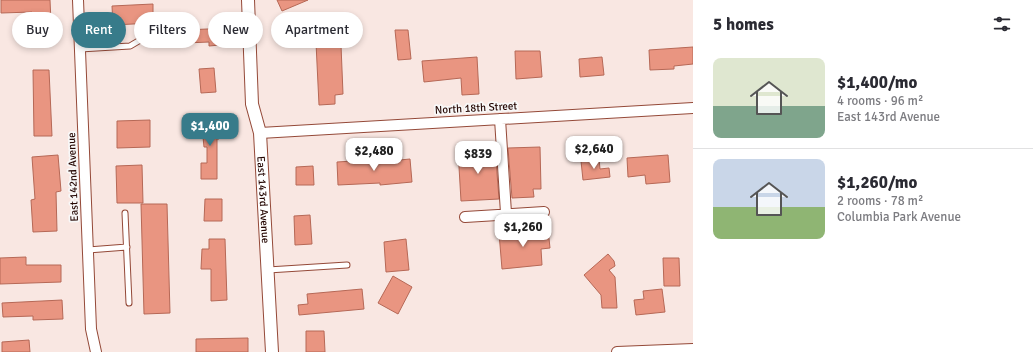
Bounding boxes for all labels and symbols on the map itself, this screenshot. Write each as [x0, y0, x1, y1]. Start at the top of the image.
street label: North 18th Street [434, 99, 518, 117]
pin: $1,400 [177, 113, 243, 147]
street label: East 142nd Avenue [65, 132, 81, 222]
pin: $2,640 [561, 136, 627, 170]
pin: $2,480 [341, 138, 407, 172]
pin: $839 [454, 141, 502, 175]
street label: East 143rd Avenue [255, 156, 273, 244]
pin: $1,260 [490, 214, 556, 248]

